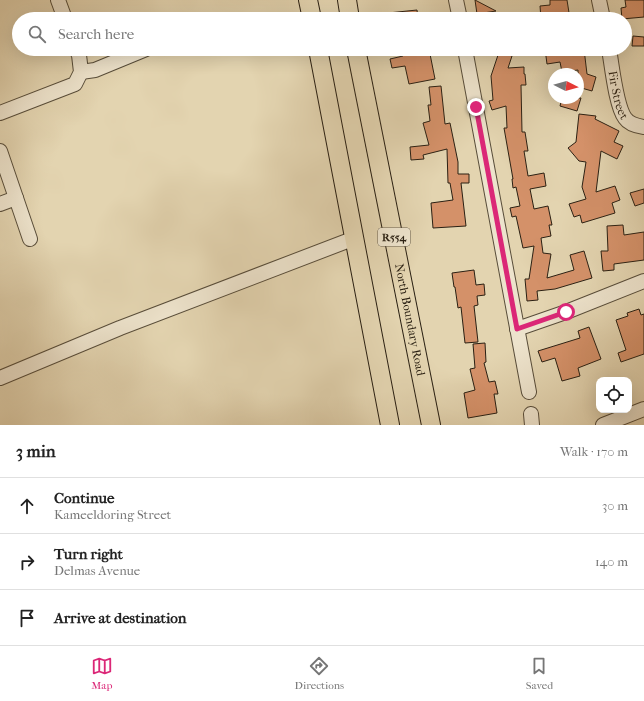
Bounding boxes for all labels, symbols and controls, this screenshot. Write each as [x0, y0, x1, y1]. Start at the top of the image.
search box [12, 12, 632, 56]
icon: search [26, 23, 48, 45]
text: Search here [58, 25, 134, 43]
north arrow [548, 68, 584, 104]
street label: Fir Street [605, 70, 632, 123]
route end [467, 98, 485, 116]
road number: R554 [378, 228, 410, 246]
street label: North Boundary Road [392, 262, 428, 377]
route start [557, 303, 575, 321]
map controls [596, 377, 632, 413]
button: locate [596, 377, 632, 413]
text: 3 min [16, 441, 56, 461]
text: Walk · 170 m [560, 444, 628, 459]
text: Continue [54, 489, 114, 507]
icon: ahead [16, 495, 38, 517]
text: 30 m [602, 498, 628, 513]
text: Kameeldoring Street [54, 507, 171, 522]
text: Turn right [54, 545, 123, 563]
icon: right [16, 551, 38, 573]
text: 140 m [595, 554, 628, 569]
text: Delmas Avenue [54, 563, 140, 578]
icon: arrive [16, 607, 38, 629]
text: Arrive at destination [54, 609, 186, 627]
tab: Map [91, 655, 113, 692]
tab: Directions [295, 655, 344, 692]
tab: Saved [526, 655, 553, 692]

